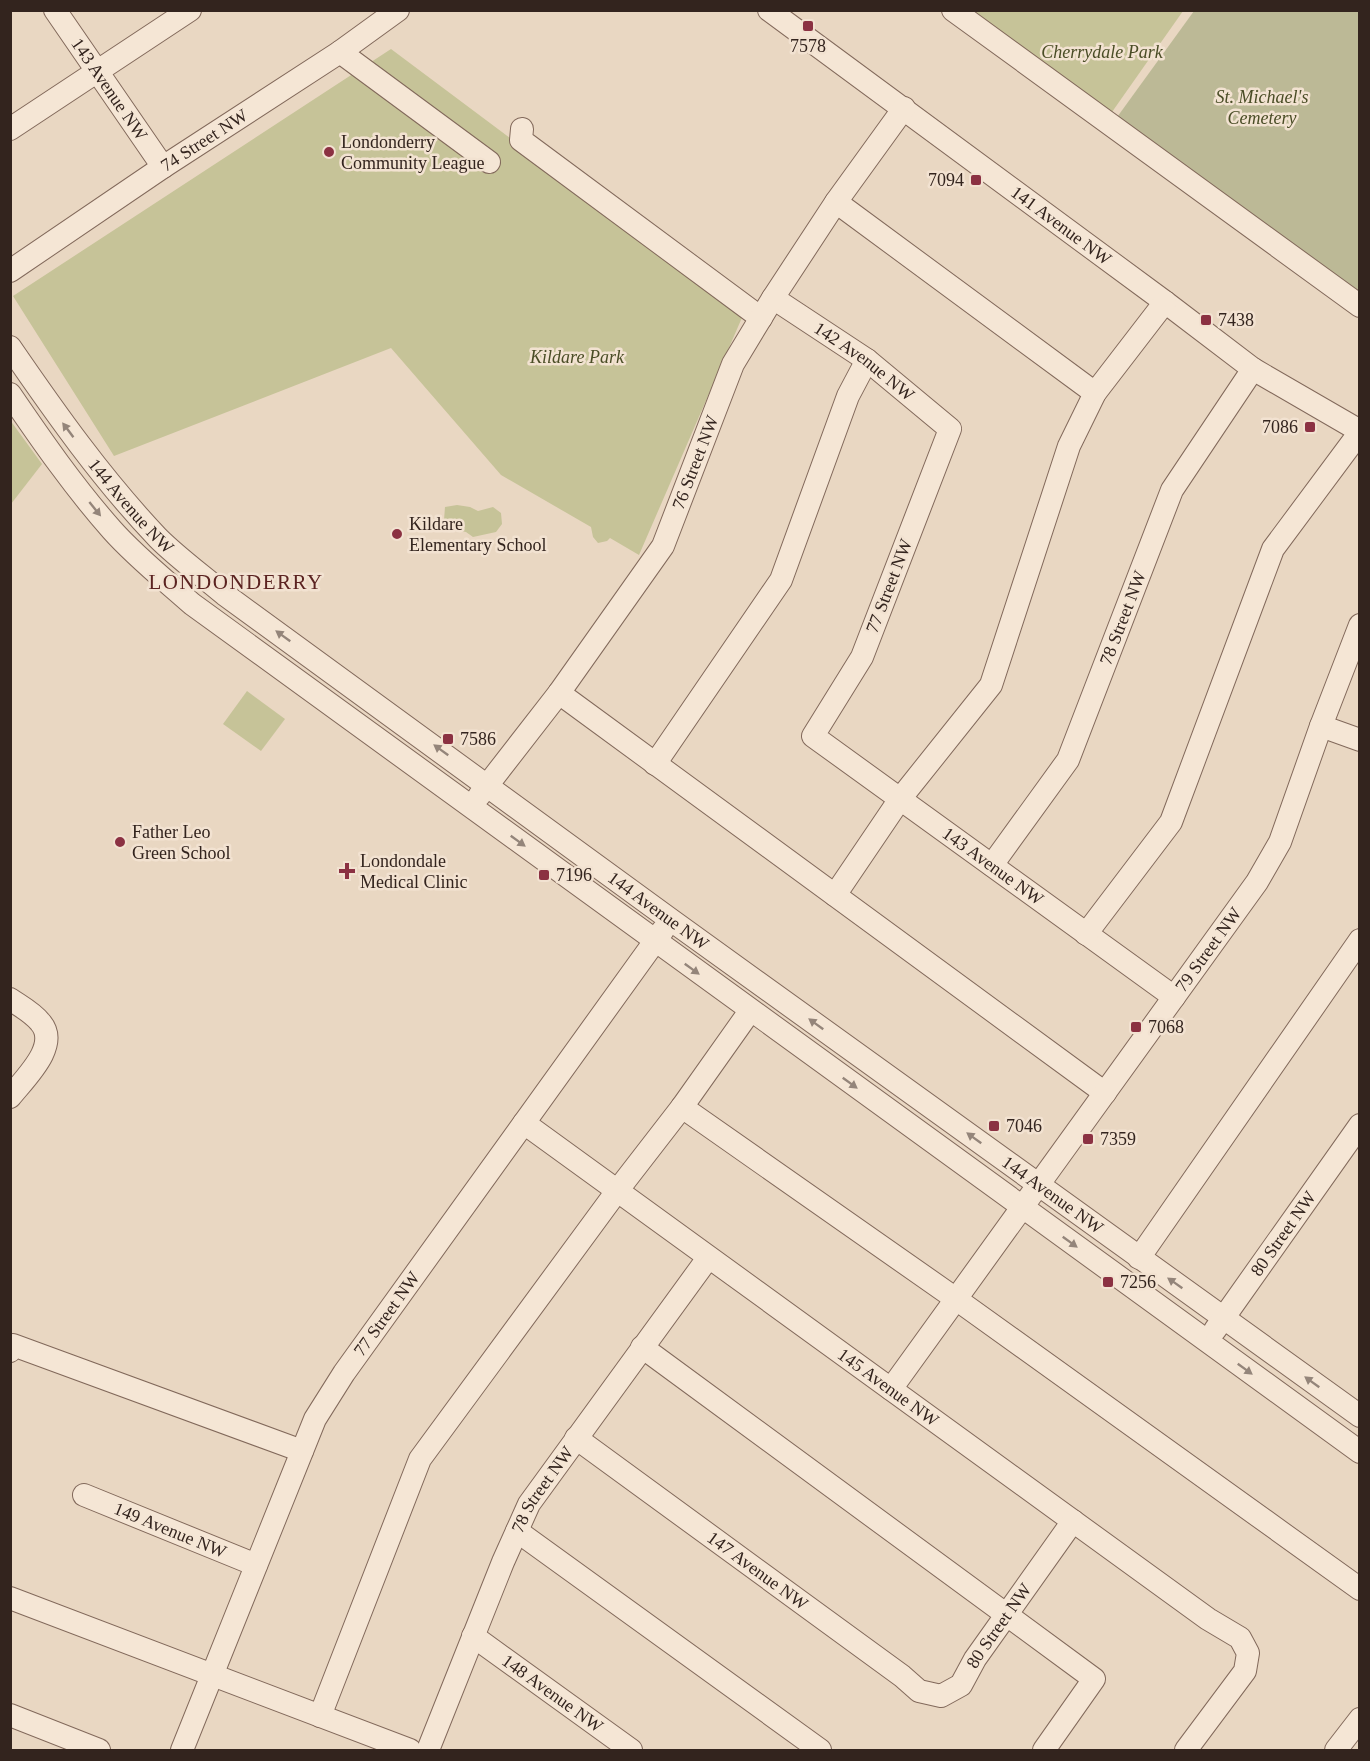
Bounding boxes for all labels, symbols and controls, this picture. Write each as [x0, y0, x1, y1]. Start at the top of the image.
marker: 7578 [801, 19, 815, 33]
street label: 143 Avenue NW [67, 34, 152, 144]
place label: 7578 [790, 36, 826, 56]
park label: Cherrydale Park [1041, 42, 1164, 62]
park label: St. Michael's Cemetery [1216, 87, 1308, 128]
street label: 74 Street NW [157, 105, 251, 176]
place label: Londonderry Community League [341, 132, 484, 173]
marker: Londonderry Community League [322, 145, 336, 159]
place label: 7094 [928, 170, 964, 190]
marker: 7094 [969, 173, 983, 187]
street label: 141 Avenue NW [1007, 182, 1115, 269]
place label: 7438 [1218, 310, 1254, 330]
marker: 7438 [1199, 313, 1213, 327]
street label: 142 Avenue NW [810, 318, 918, 405]
park label: Kildare Park [529, 347, 625, 367]
street label: 76 Street NW [668, 413, 722, 512]
place label: 7086 [1262, 417, 1298, 437]
marker: 7086 [1303, 420, 1317, 434]
one-way arrow [62, 422, 74, 437]
street label: 144 Avenue NW [84, 455, 178, 558]
one-way arrow [88, 501, 101, 517]
place label: Kildare Elementary School [409, 514, 546, 555]
marker: Kildare Elementary School [390, 527, 404, 541]
street label: 77 Street NW [862, 536, 916, 636]
street label: 78 Street NW [1096, 568, 1150, 668]
district label: LONDONDERRY [148, 570, 324, 594]
one-way arrow [275, 630, 291, 642]
place label: 7586 [460, 729, 496, 749]
marker: 7586 [441, 732, 455, 746]
one-way arrow [433, 745, 448, 757]
place label: Father Leo Green School [132, 822, 230, 863]
street label: 143 Avenue NW [939, 823, 1047, 909]
marker: Father Leo Green School [113, 835, 127, 849]
one-way arrow [510, 835, 526, 847]
place label: Londondale Medical Clinic [360, 851, 467, 892]
marker: Londondale Medical Clinic [338, 862, 356, 880]
place label: 7196 [556, 865, 592, 885]
street label: 144 Avenue NW [604, 867, 713, 954]
marker: 7196 [537, 868, 551, 882]
street label: 79 Street NW [1171, 904, 1245, 996]
one-way arrow [684, 963, 700, 975]
place label: 7068 [1148, 1017, 1184, 1037]
one-way arrow [808, 1019, 824, 1030]
marker: 7068 [1129, 1020, 1143, 1034]
one-way arrow [842, 1077, 858, 1089]
place label: 7046 [1006, 1116, 1042, 1136]
marker: 7046 [987, 1119, 1001, 1133]
place label: 7359 [1100, 1129, 1136, 1149]
one-way arrow [967, 1132, 983, 1144]
marker: 7359 [1081, 1132, 1095, 1146]
street label: 144 Avenue NW [998, 1152, 1107, 1238]
street label: 80 Street NW [1246, 1187, 1320, 1280]
one-way arrow [1061, 1236, 1077, 1248]
street label: 77 Street NW [350, 1268, 424, 1360]
place label: 7256 [1120, 1272, 1156, 1292]
marker: 7256 [1101, 1275, 1115, 1289]
one-way arrow [1168, 1277, 1184, 1289]
street label: 145 Avenue NW [834, 1344, 943, 1430]
one-way arrow [1237, 1362, 1252, 1374]
one-way arrow [1305, 1376, 1321, 1388]
street label: 78 Street NW [507, 1443, 577, 1536]
street label: 149 Avenue NW [111, 1498, 229, 1562]
street label: 147 Avenue NW [703, 1527, 812, 1614]
street label: 80 Street NW [962, 1580, 1035, 1671]
street label: 148 Avenue NW [498, 1650, 607, 1736]

